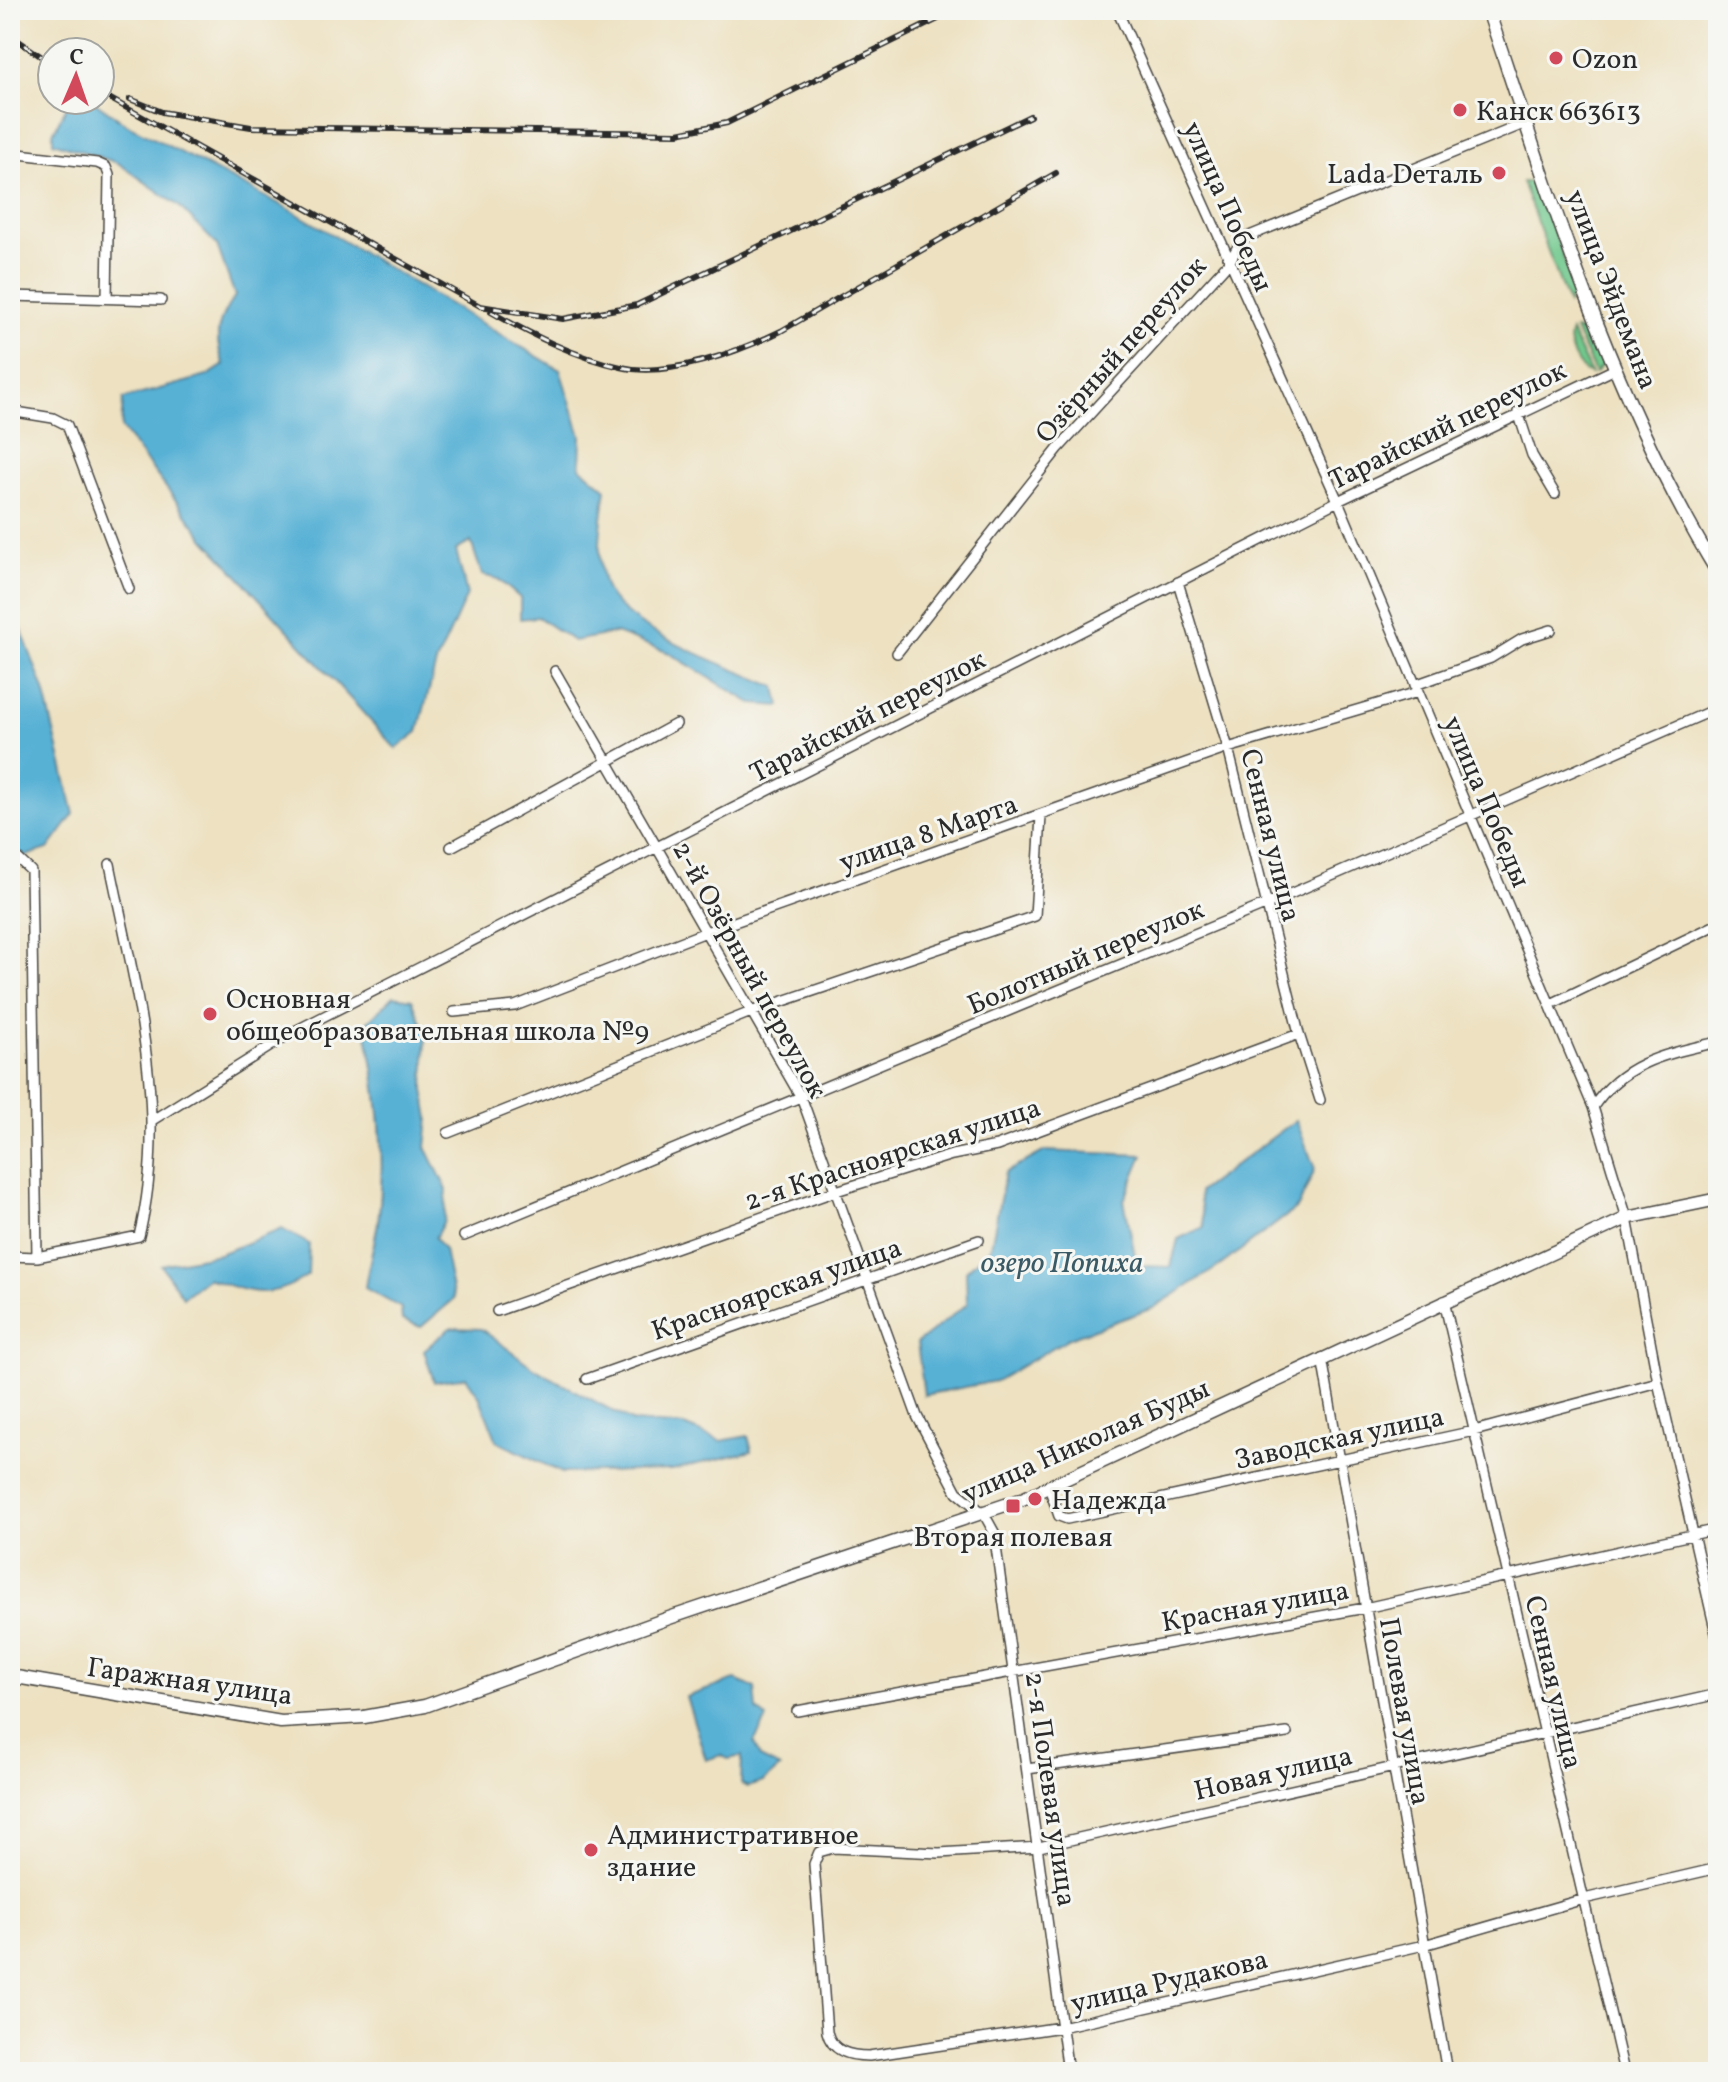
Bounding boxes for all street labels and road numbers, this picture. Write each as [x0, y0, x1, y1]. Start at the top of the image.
street label: улица Победы [1172, 116, 1282, 299]
street label: улица Эйдемана [1555, 184, 1667, 395]
street label: Озёрный переулок [1027, 249, 1216, 453]
street label: Тарайский переулок [1323, 352, 1574, 501]
street label: Тарайский переулок [743, 641, 993, 794]
street label: улица Победы [1432, 710, 1539, 894]
street label: Сенная улица [1229, 745, 1310, 926]
street label: улица 8 Марта [834, 786, 1023, 883]
street label: 2-й Озёрный переулок [662, 834, 836, 1106]
street label: Болотный переулок [962, 891, 1210, 1026]
street label: 2-я Красноярская улица [740, 1089, 1046, 1222]
street label: Красноярская улица [646, 1229, 907, 1352]
street label: улица Николая Буды [956, 1370, 1216, 1515]
street label: Заводская улица [1231, 1398, 1448, 1481]
street label: Красная улица [1159, 1572, 1352, 1643]
street label: Сенная улица [1514, 1592, 1591, 1773]
street label: Полевая улица [1368, 1615, 1439, 1808]
street label: Гаражная улица [84, 1649, 295, 1716]
street label: 2-я Полевая улица [1014, 1669, 1085, 1909]
street label: Новая улица [1191, 1737, 1357, 1812]
street label: улица Рудакова [1067, 1941, 1272, 2024]

